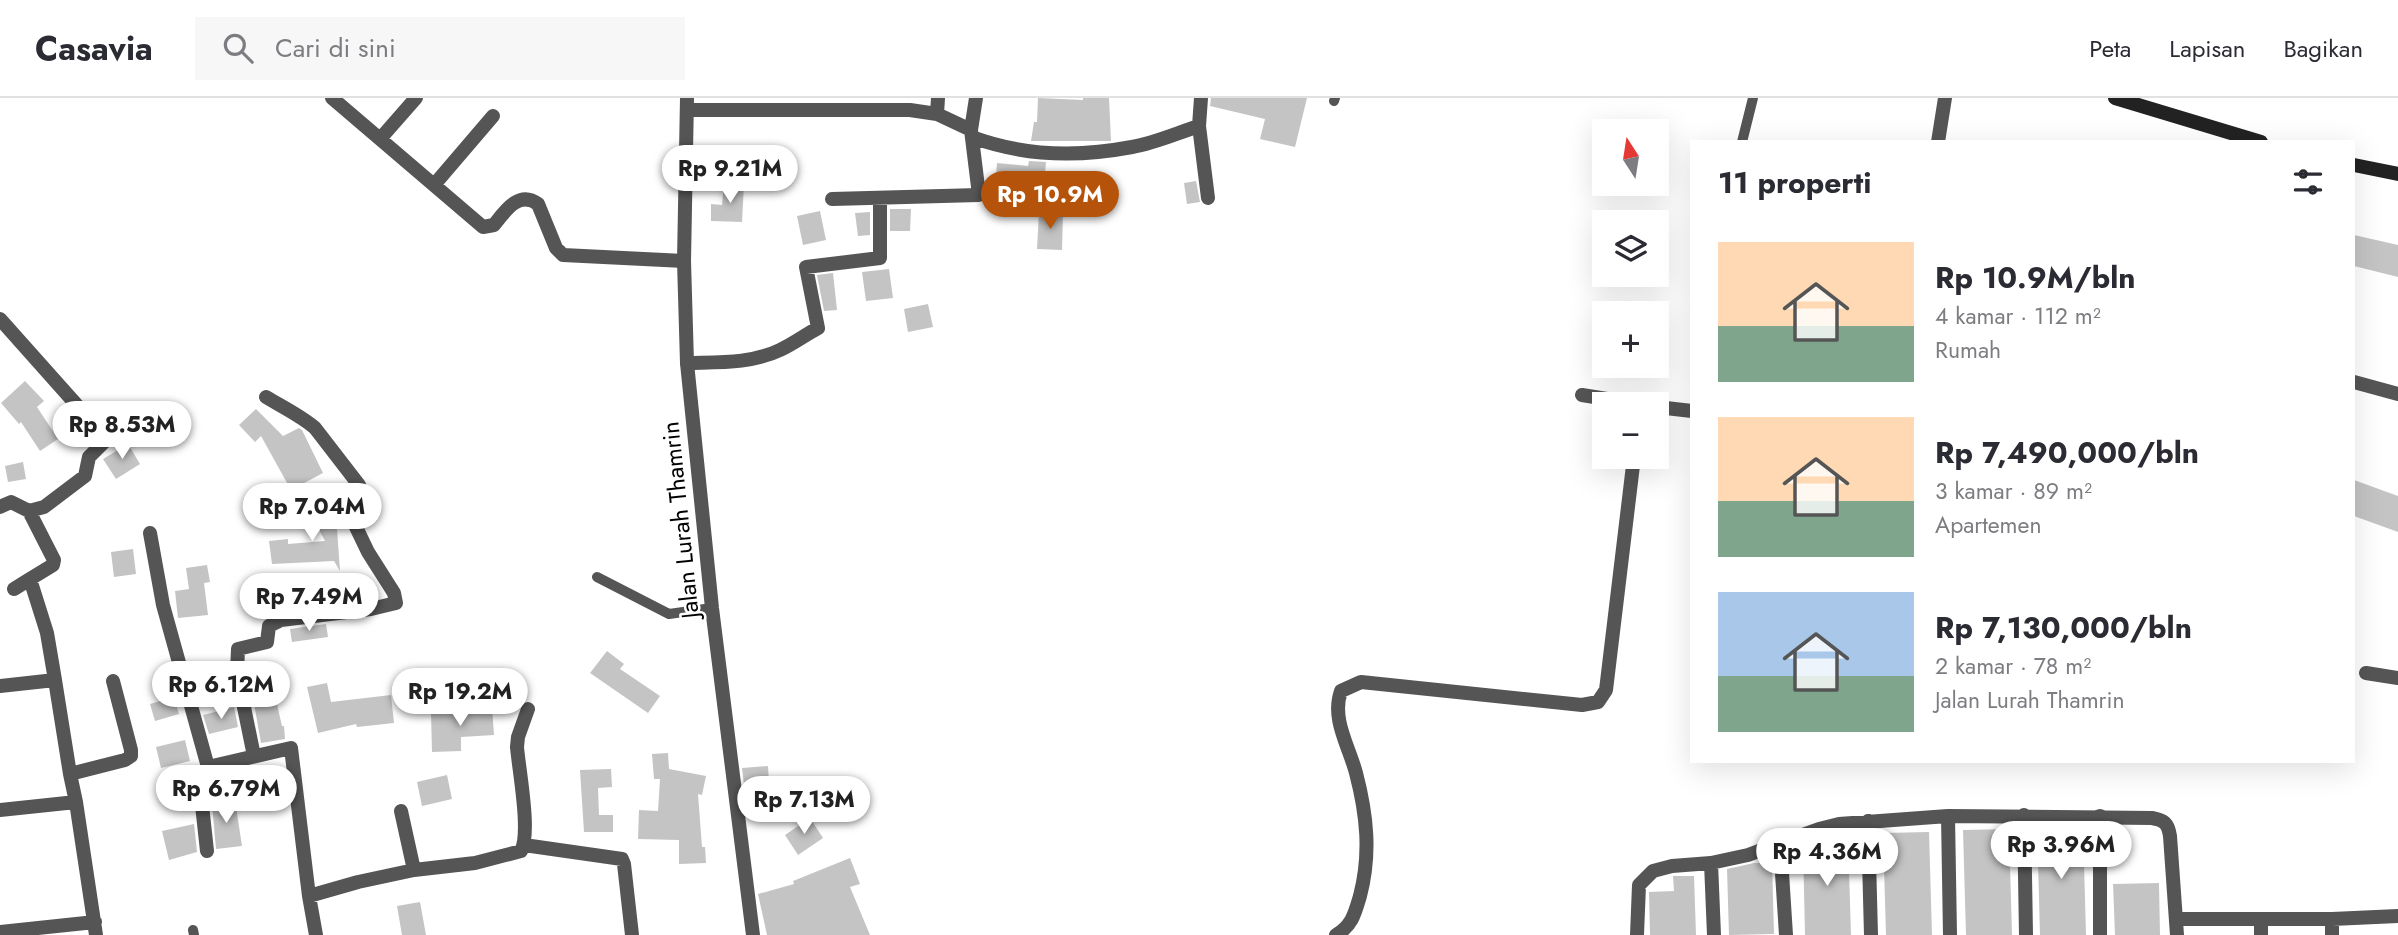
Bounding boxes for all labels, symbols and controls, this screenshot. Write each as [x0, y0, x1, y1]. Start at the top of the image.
search box [195, 17, 685, 80]
text: Casavia [35, 25, 153, 72]
icon: search [219, 29, 257, 67]
text: Cari di sini [275, 29, 396, 67]
text: Peta [2089, 31, 2131, 66]
text: Lapisan [2169, 31, 2245, 66]
text: Bagikan [2283, 31, 2363, 66]
north arrow [1592, 119, 1670, 196]
map controls [1592, 119, 1669, 469]
pin: Rp 9.21M [658, 146, 802, 205]
text: Rp 9.21M [678, 151, 782, 185]
text: 11 properti [1718, 161, 1871, 204]
icon: filters [2289, 163, 2327, 201]
pin: Rp 10.9M [978, 172, 1122, 231]
text: Rp 10.9M [997, 177, 1103, 211]
button: layers [1592, 210, 1669, 287]
text: Rp 10.9M/bln [1935, 256, 2136, 299]
icon: home [1774, 270, 1858, 354]
text: 4 kamar · 112 m² [1935, 299, 2101, 333]
button: + [1592, 301, 1669, 378]
text: Rumah [1935, 333, 2001, 367]
button: − [1592, 392, 1669, 469]
pin: Rp 8.53M [50, 402, 194, 461]
text: Rp 8.53M [68, 407, 176, 441]
street label: Jalan Lurah Thamrin [652, 420, 708, 623]
text: Rp 7,490,000/bln [1935, 431, 2199, 474]
icon: home [1774, 445, 1858, 529]
text: 3 kamar · 89 m² [1935, 474, 2092, 508]
pin: Rp 7.04M [240, 484, 384, 543]
text: Rp 7.04M [259, 489, 365, 523]
text: Apartemen [1935, 508, 2041, 542]
pin: Rp 7.49M [237, 574, 381, 633]
text: Rp 7.49M [256, 579, 362, 613]
text: Rp 7,130,000/bln [1935, 606, 2192, 649]
icon: home [1774, 620, 1858, 704]
text: 2 kamar · 78 m² [1935, 649, 2091, 683]
pin: Rp 6.12M [149, 662, 293, 721]
text: Rp 6.12M [168, 667, 274, 701]
pin: Rp 19.2M [388, 668, 532, 728]
text: Rp 19.2M [408, 674, 512, 708]
text: Jalan Lurah Thamrin [1935, 683, 2125, 717]
pin: Rp 6.79M [154, 766, 298, 825]
text: Rp 6.79M [172, 771, 280, 805]
pin: Rp 7.13M [732, 776, 876, 836]
text: Rp 7.13M [753, 782, 855, 816]
pin: Rp 3.96M [1989, 822, 2133, 881]
text: Rp 3.96M [2007, 827, 2115, 861]
pin: Rp 4.36M [1755, 828, 1899, 888]
text: Rp 4.36M [1772, 834, 1882, 868]

